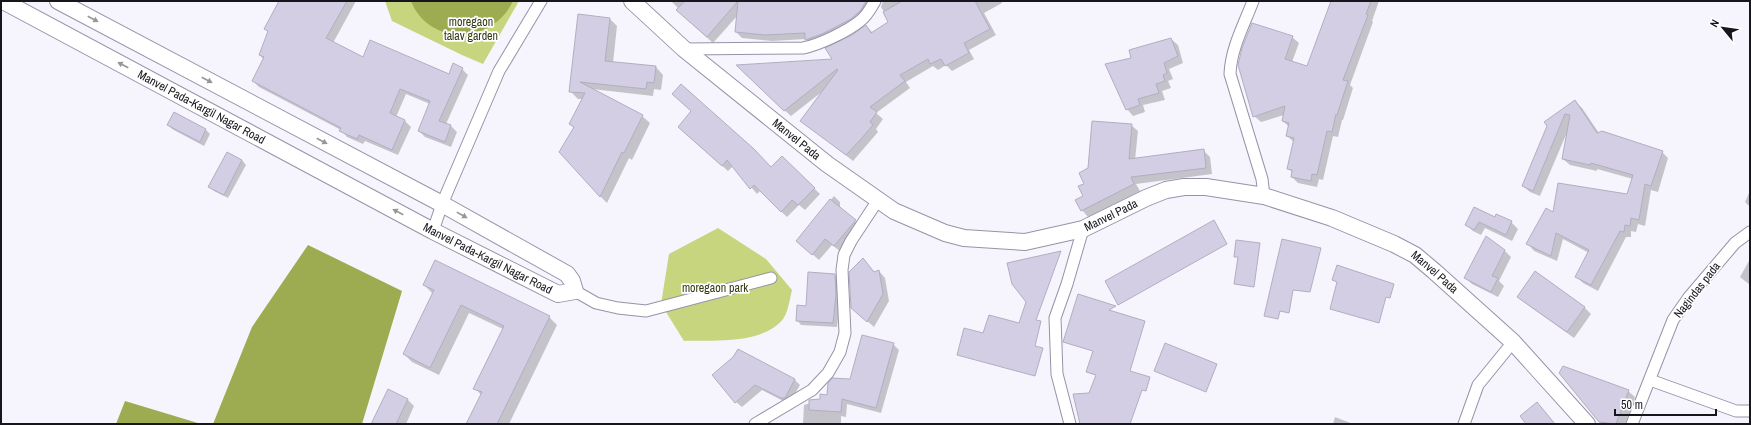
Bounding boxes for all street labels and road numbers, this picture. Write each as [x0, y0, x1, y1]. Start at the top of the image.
street label: Manvel Pada-Kargil Nagar Road [135, 66, 268, 148]
street label: Manvel Pada [769, 115, 824, 164]
street label: Manvel Pada [1082, 195, 1141, 235]
street label: Manvel Pada-Kargil Nagar Road [420, 219, 555, 298]
street label: Manvel Pada [1408, 247, 1462, 297]
street label: Nagindas pada [1670, 258, 1724, 321]

